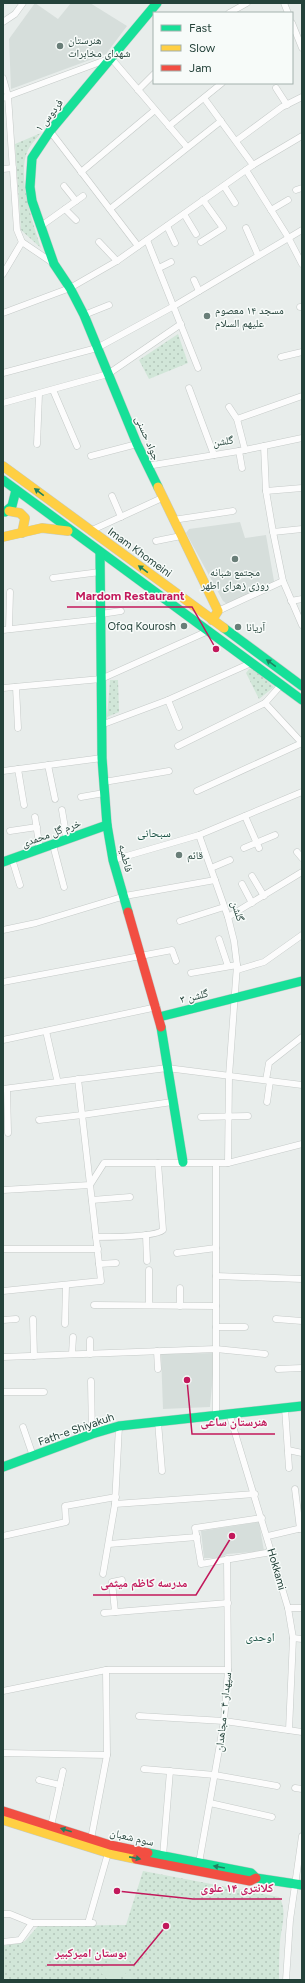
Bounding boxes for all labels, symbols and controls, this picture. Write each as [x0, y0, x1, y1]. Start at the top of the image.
legend [153, 12, 293, 84]
text: Fast [189, 21, 212, 35]
place label: هنرستان شهدای مخابرات [68, 34, 130, 60]
marker: هنرستان شهدای مخابرات [55, 41, 65, 51]
text: Slow [189, 41, 216, 55]
text: Jam [189, 61, 212, 75]
street label: فردوس ۱ [33, 96, 66, 134]
place label: مسجد ۱۴ معصوم علیهم السلام [215, 304, 284, 331]
marker: مسجد ۱۴ معصوم علیهم السلام [202, 311, 212, 321]
street label: جواد حسنی [132, 414, 163, 462]
street label: گلشن [212, 433, 235, 450]
one-way arrow [33, 488, 44, 496]
street label: Imam Khomeini [105, 525, 174, 580]
marker: مجتمع شبانه روزی زهرای اطهر [230, 554, 240, 564]
one-way arrow [138, 565, 149, 574]
place label: مجتمع شبانه روزی زهرای اطهر [200, 566, 269, 592]
callout: Mardom Restaurant [67, 583, 192, 607]
text: Mardom Restaurant [75, 589, 185, 603]
place label: Ofoq Kourosh [107, 620, 176, 633]
marker: Ofoq Kourosh [179, 621, 189, 631]
place label: آريانا [246, 621, 265, 634]
marker: آريانا [233, 622, 243, 632]
one-way arrow [265, 659, 276, 667]
street label: خرم گل محمدی [20, 817, 83, 850]
district label: سبحانی [137, 826, 171, 840]
street label: فاطمیه [116, 843, 135, 874]
place label: قائم [187, 849, 204, 863]
marker: قائم [174, 850, 184, 860]
street label: گلشن [228, 899, 247, 924]
street label: گلشن ۳ [179, 987, 210, 1006]
street label: Fath-e Shiyakuh [36, 1410, 116, 1449]
callout: هنرستان ساعی [192, 1410, 275, 1434]
text: هنرستان ساعی [200, 1415, 268, 1430]
street label: Hokkami [264, 1547, 289, 1591]
callout: مدرسه كاظم ميثمى [93, 1571, 196, 1595]
text: مدرسه كاظم ميثمى [100, 1576, 188, 1591]
district label: اوحدی [245, 1630, 275, 1644]
street label: سپهدار ۴ - مجاهدان [213, 1672, 234, 1753]
street label: سوم شعبان [109, 1826, 155, 1849]
one-way arrow [59, 1827, 71, 1833]
one-way arrow [128, 1856, 141, 1862]
one-way arrow [213, 1864, 225, 1870]
callout: کلانتری ۱۴ علوی [193, 1875, 282, 1899]
text: کلانتری ۱۴ علوی [201, 1881, 274, 1896]
callout: بوستان امیرکبیر [47, 1941, 134, 1965]
text: بوستان امیرکبیر [54, 1946, 127, 1961]

